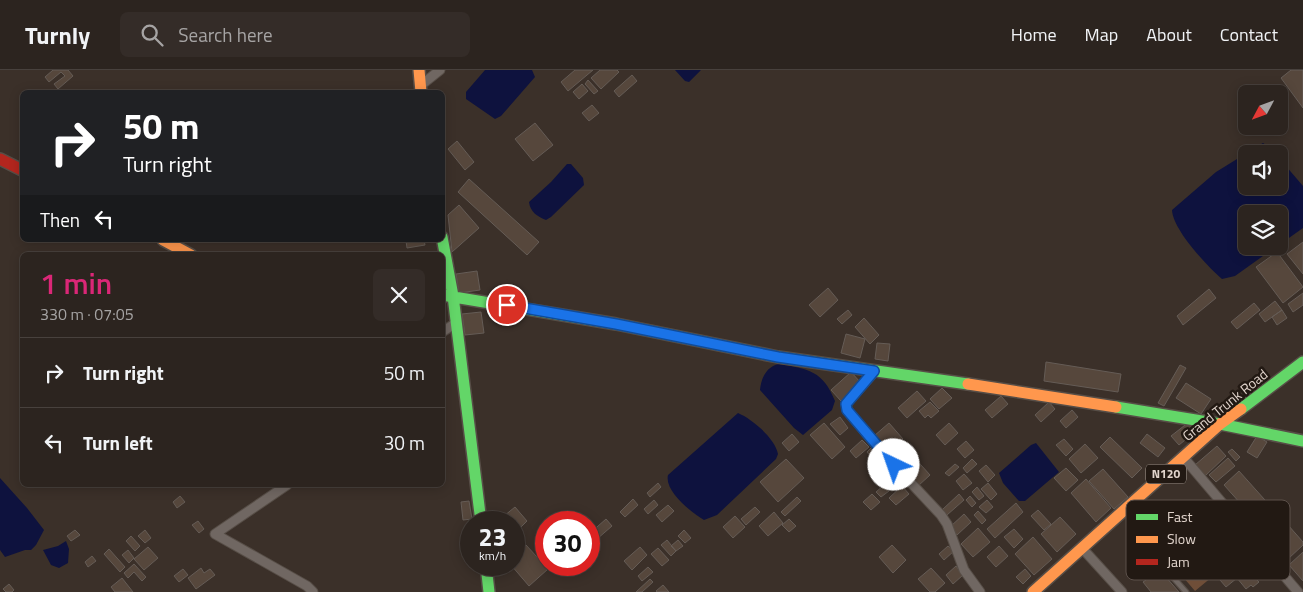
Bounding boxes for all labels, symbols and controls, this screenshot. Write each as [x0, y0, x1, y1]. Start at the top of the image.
search box [120, 12, 470, 57]
text: Turnly [25, 17, 90, 53]
text: Search here [178, 20, 273, 49]
icon: search [138, 21, 166, 49]
text: Home [1011, 21, 1057, 48]
text: Map [1085, 21, 1118, 48]
text: About [1146, 21, 1192, 48]
text: Contact [1220, 21, 1278, 48]
north arrow [1238, 85, 1288, 135]
map controls [1238, 85, 1288, 255]
text: 50 m [123, 99, 199, 153]
icon: right [40, 110, 105, 175]
button: sound [1238, 145, 1288, 195]
text: Turn right [123, 147, 212, 181]
text: Then [40, 205, 80, 234]
icon: left [90, 205, 118, 233]
button: layers [1238, 205, 1288, 255]
text: 1 min [40, 260, 112, 306]
button: close [373, 269, 425, 321]
pin [486, 284, 528, 326]
icon: arrive [493, 291, 521, 319]
text: 330 m · 07:05 [40, 302, 134, 326]
text: Turn right [83, 358, 164, 387]
text: 50 m [384, 358, 425, 387]
icon: right [40, 359, 68, 387]
street label: Grand Trunk Road [1177, 364, 1272, 446]
text: Turn left [83, 428, 153, 457]
text: 30 m [384, 428, 425, 457]
icon: left [40, 429, 68, 457]
position arrow [867, 438, 919, 490]
road number: N120 [1146, 464, 1186, 484]
legend [1126, 500, 1290, 580]
text: Fast [1167, 506, 1192, 527]
speed limit sign: 30 [535, 511, 600, 576]
text: 23 [478, 518, 507, 556]
text: Slow [1167, 528, 1196, 549]
text: km/h [479, 546, 506, 565]
text: Jam [1167, 551, 1190, 572]

